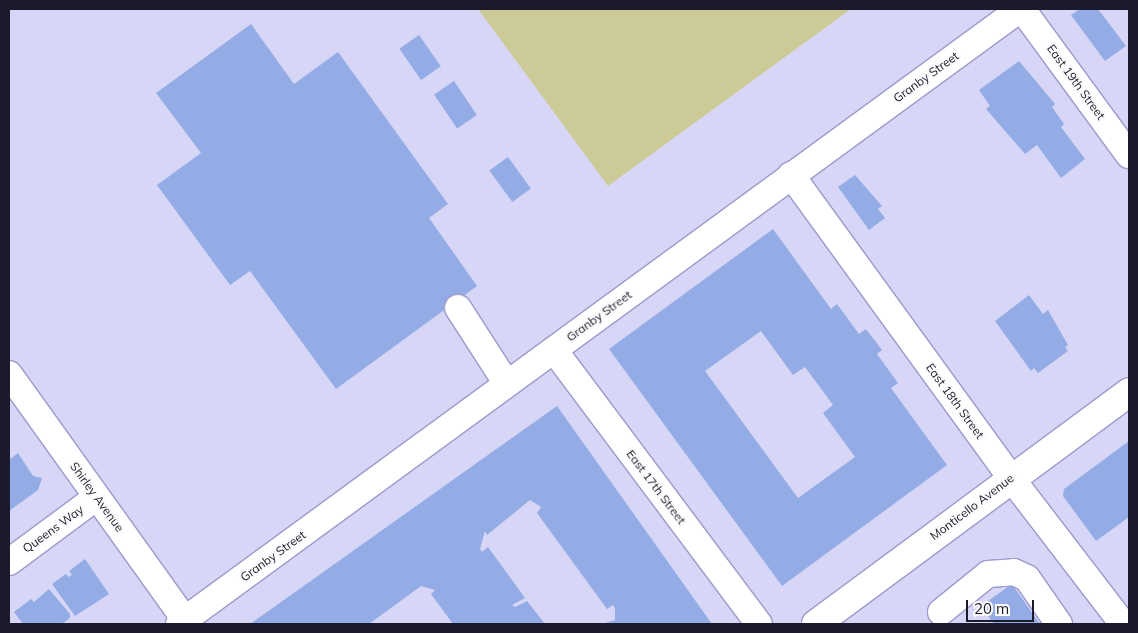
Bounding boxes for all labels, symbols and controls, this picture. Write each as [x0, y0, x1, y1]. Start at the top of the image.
street label: East 19th Street [1044, 42, 1108, 122]
street label: Granby Street [891, 49, 961, 105]
street label: Granby Street [564, 288, 634, 344]
street label: East 18th Street [923, 361, 987, 441]
street label: East 17th Street [623, 447, 689, 527]
street label: Shirley Avenue [67, 459, 127, 535]
street label: Monticello Avenue [927, 471, 1017, 543]
street label: Queens Way [20, 502, 86, 556]
street label: Granby Street [238, 528, 308, 584]
scale bar [968, 590, 1036, 622]
text: 20 m [974, 599, 1009, 618]

